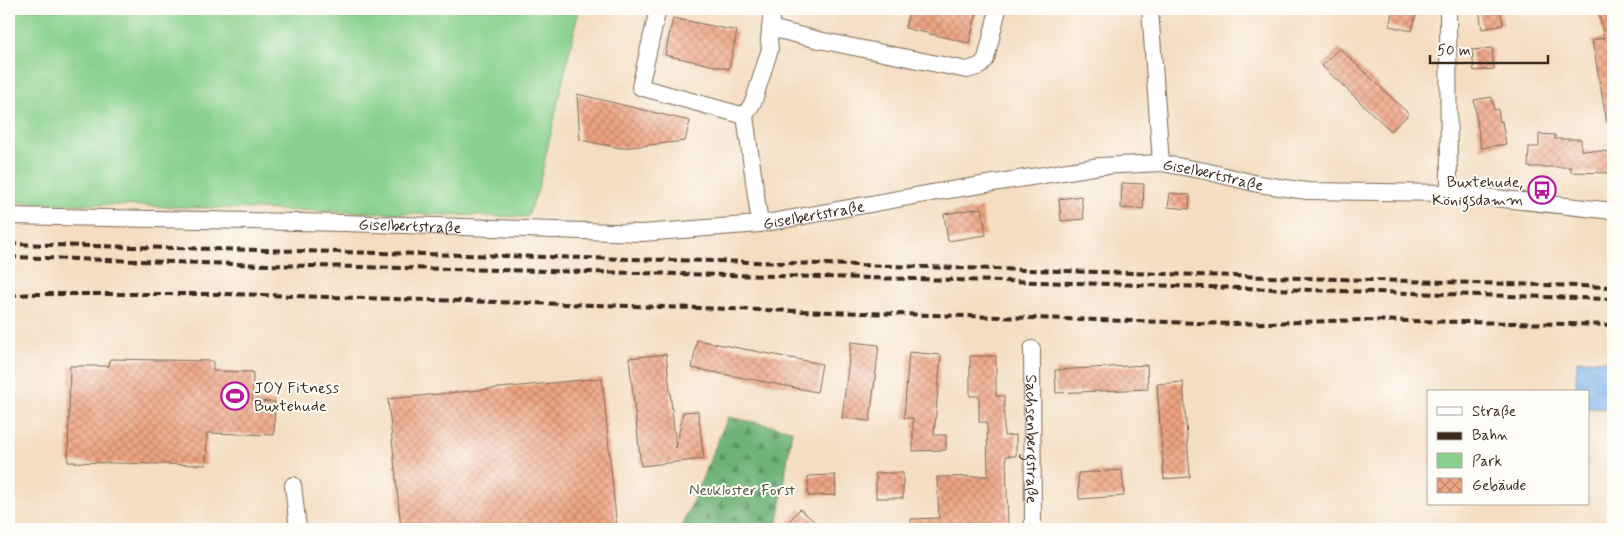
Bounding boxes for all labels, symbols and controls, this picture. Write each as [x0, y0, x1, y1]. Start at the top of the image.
scale bar [1430, 32, 1547, 64]
text: 50 m [1437, 41, 1471, 61]
street label: Giselbertstraße [1161, 155, 1265, 197]
place label: Buxtehude, Königsdamm [1432, 172, 1523, 212]
bus stop icon: Buxtehude, Königsdamm [1527, 175, 1557, 205]
street label: Giselbertstraße [761, 196, 866, 235]
street label: Giselbertstraße [358, 215, 462, 239]
street label: Sachsenbergstraße [1020, 374, 1042, 504]
place label: JOY Fitness Buxtehude [254, 378, 339, 417]
sports icon: JOY Fitness Buxtehude [220, 381, 250, 411]
legend [1427, 390, 1590, 506]
text: Straße [1472, 402, 1516, 422]
text: Bahn [1472, 426, 1509, 446]
text: Park [1472, 452, 1502, 472]
text: Gebäude [1472, 476, 1526, 496]
park label: Neukloster Forst [689, 480, 795, 501]

